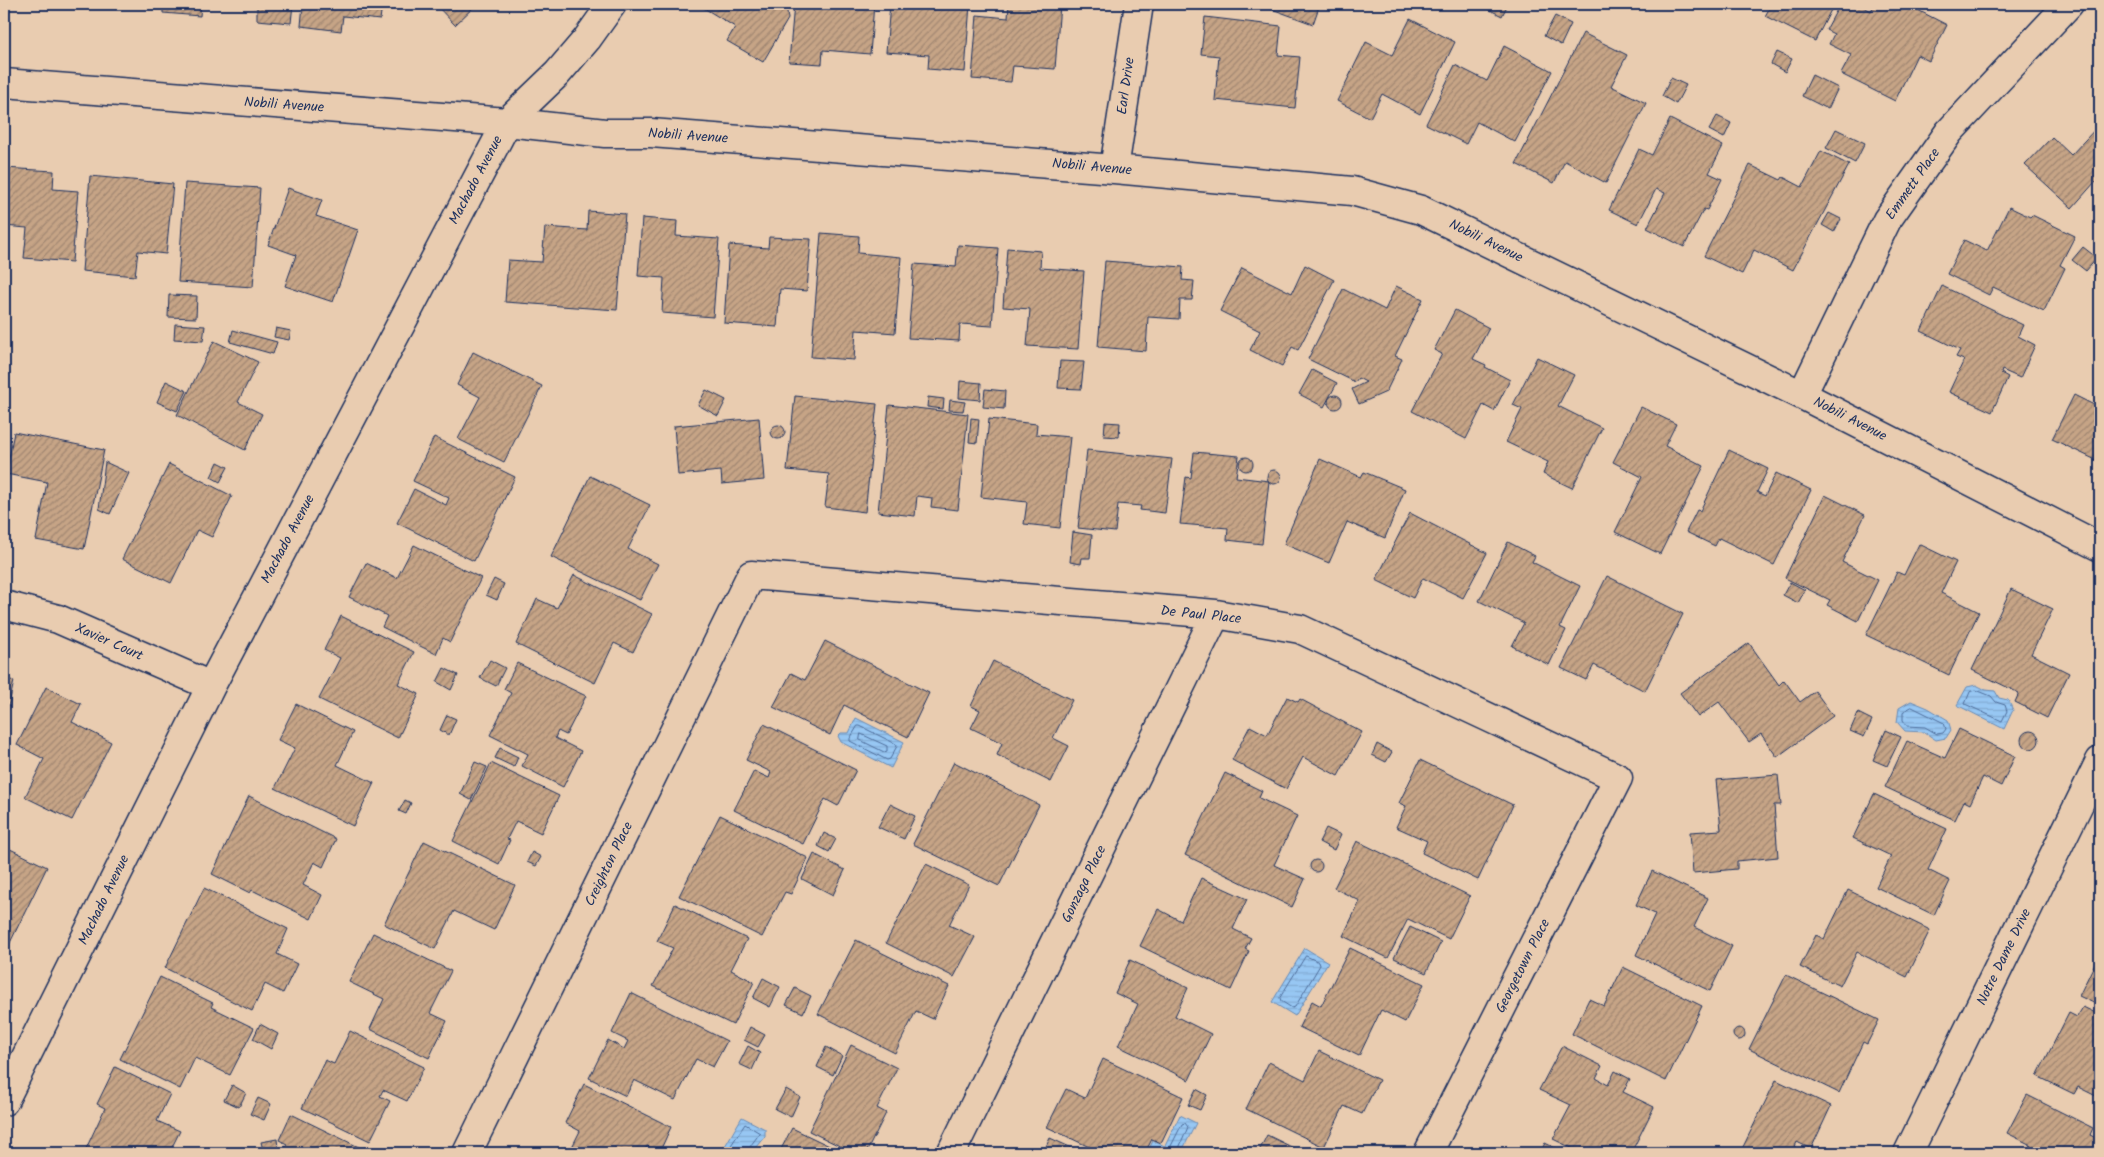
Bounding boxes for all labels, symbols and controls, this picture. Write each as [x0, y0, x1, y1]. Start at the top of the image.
street label: Earl Drive [1111, 55, 1141, 116]
street label: Nobili Avenue [243, 91, 325, 119]
street label: Nobili Avenue [647, 122, 729, 150]
street label: Machado Avenue [443, 131, 509, 228]
street label: Emmett Place [1880, 143, 1946, 224]
street label: Nobili Avenue [1051, 153, 1134, 182]
street label: Nobili Avenue [1445, 214, 1527, 269]
street label: Nobili Avenue [1809, 391, 1891, 447]
street label: Machado Avenue [255, 490, 321, 587]
street label: De Paul Place [1160, 600, 1243, 630]
street label: Xavier Court [71, 617, 147, 667]
street label: Creighton Place [579, 817, 639, 910]
street label: Gonzaga Place [1056, 841, 1113, 927]
street label: Machado Avenue [73, 850, 136, 949]
street label: Notre Dame Drive [1971, 904, 2037, 1009]
street label: Georgetown Place [1490, 914, 1557, 1017]

